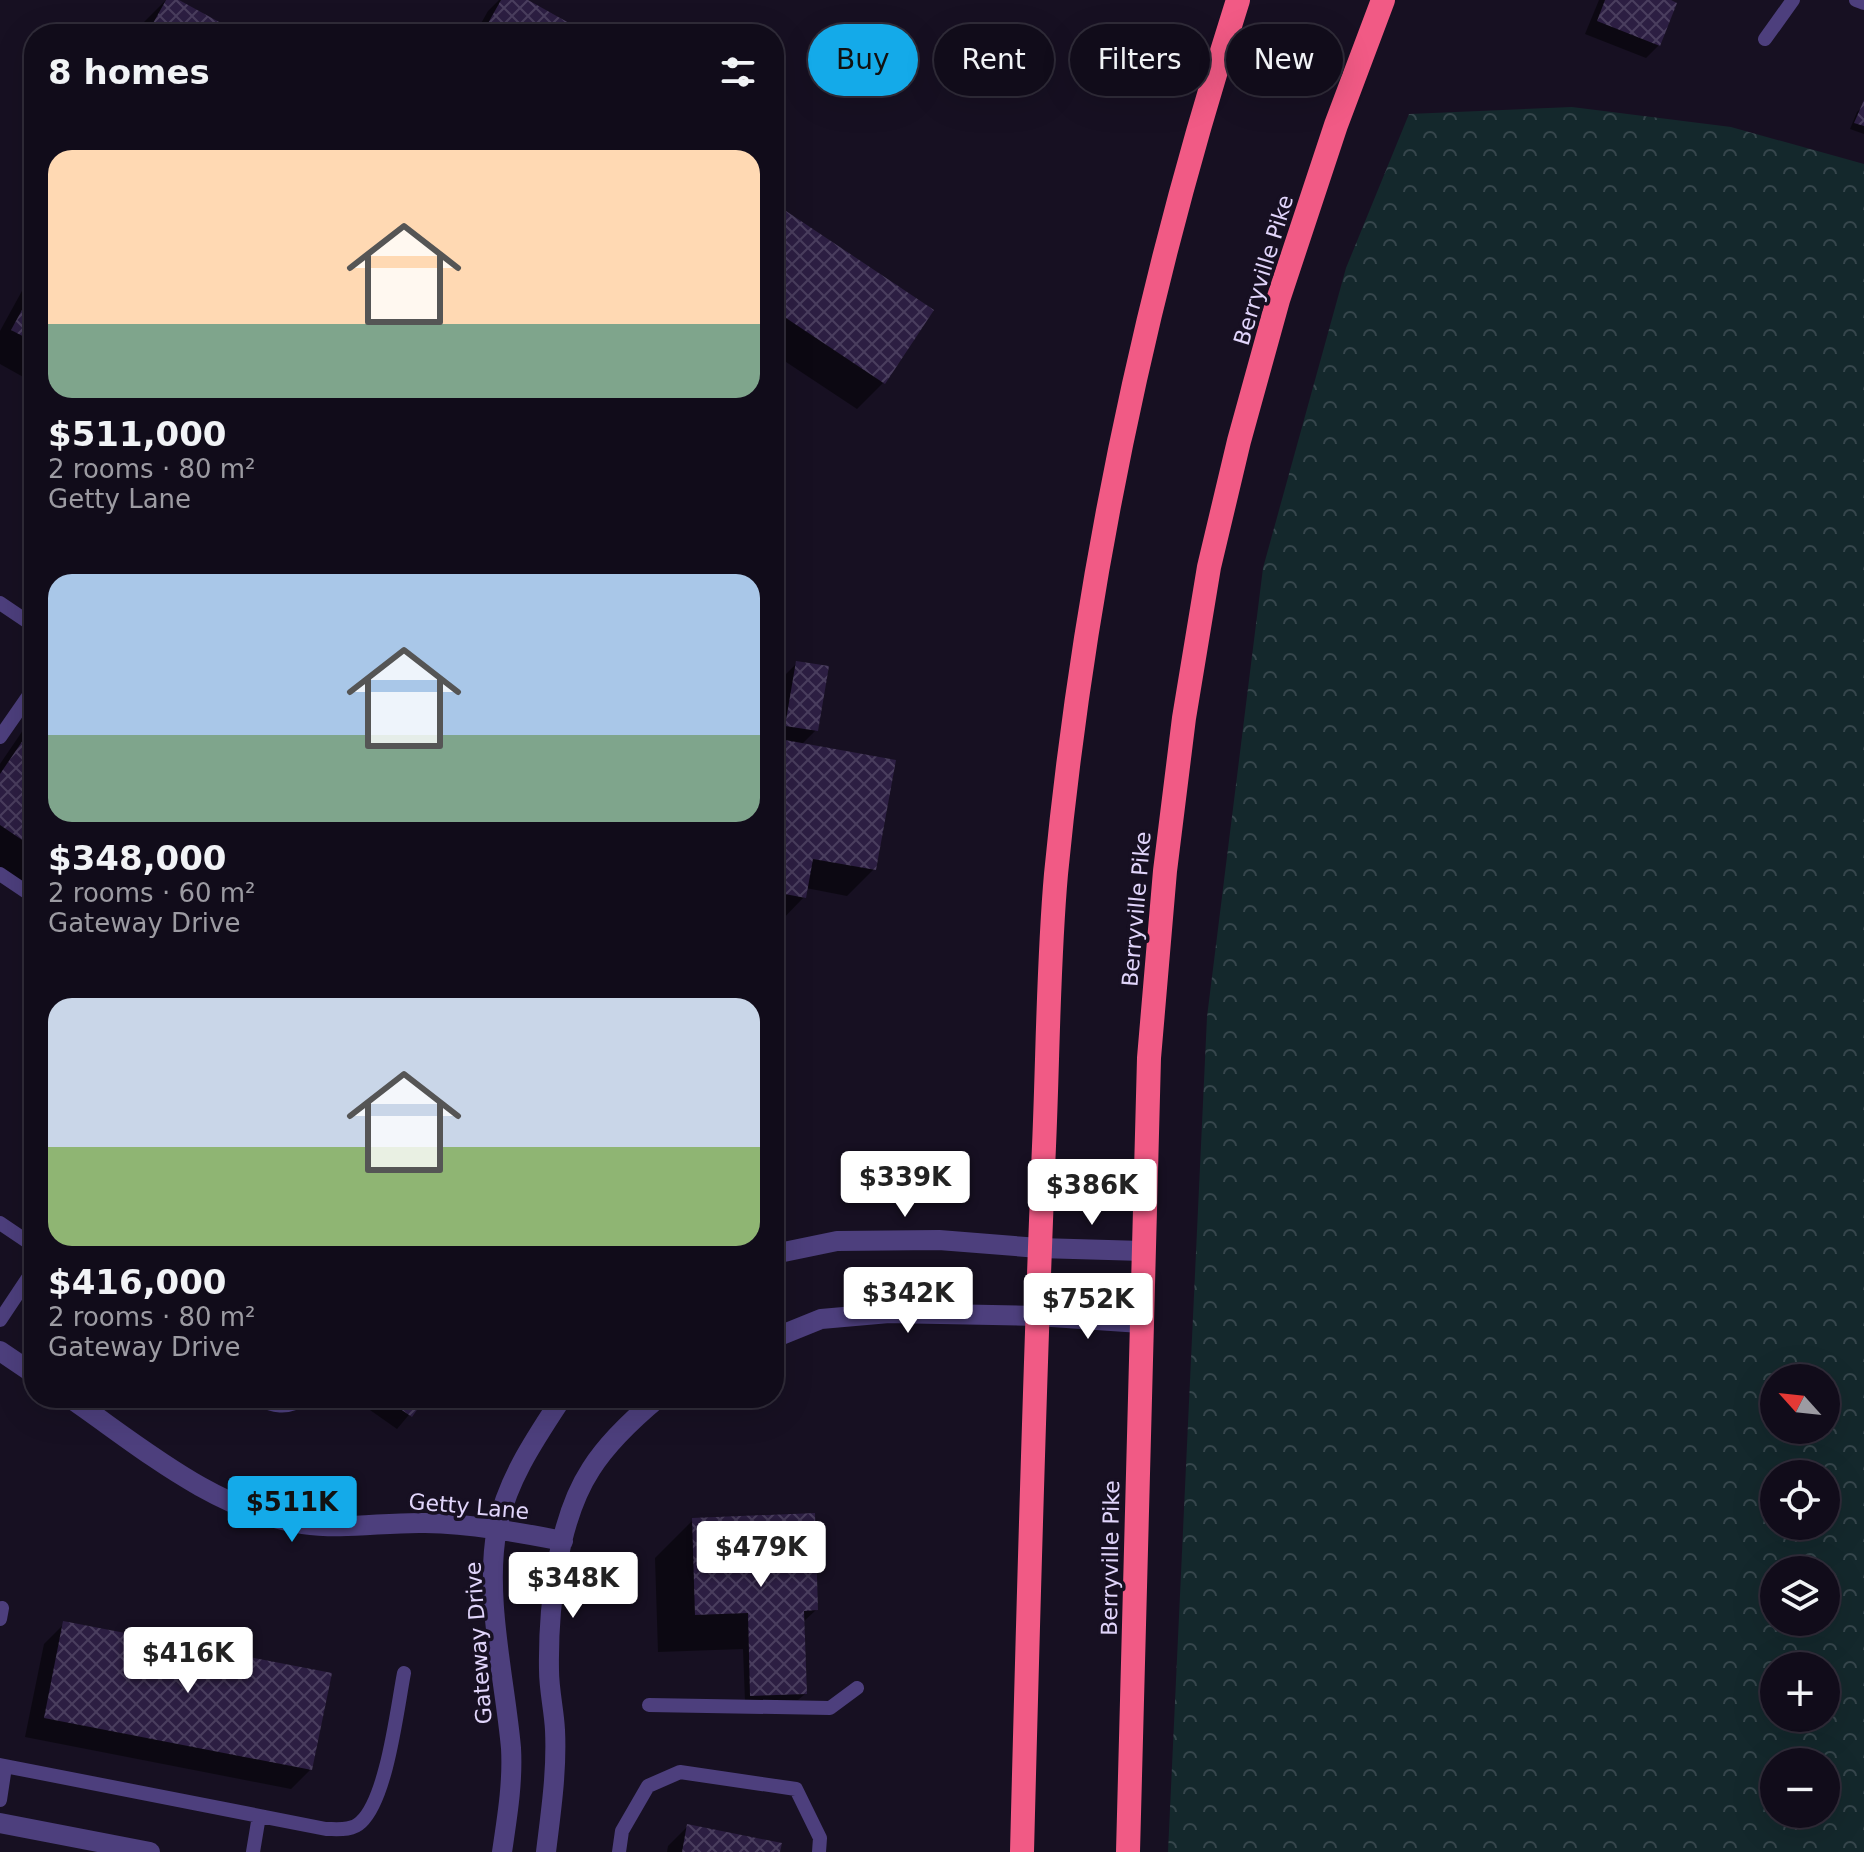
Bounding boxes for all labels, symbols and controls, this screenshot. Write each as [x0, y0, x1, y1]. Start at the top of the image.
chip: Buy [808, 24, 918, 96]
chip: Rent [934, 24, 1054, 96]
chip: Filters [1070, 24, 1210, 96]
chip: New [1226, 24, 1343, 96]
icon: filters [716, 50, 760, 94]
text: 8 homes [48, 52, 210, 92]
street label: Berryville Pike [1229, 192, 1298, 348]
icon: home [332, 202, 476, 346]
text: $511,000 [48, 414, 227, 454]
text: 2 rooms · 80 m² [48, 454, 256, 484]
text: Getty Lane [48, 484, 191, 514]
icon: home [332, 626, 476, 770]
street label: Berryville Pike [1117, 830, 1156, 988]
text: $348,000 [48, 838, 227, 878]
text: 2 rooms · 60 m² [48, 878, 256, 908]
text: Gateway Drive [48, 908, 240, 938]
icon: home [332, 1050, 476, 1194]
pin: $339K [849, 1151, 961, 1219]
pin: $386K [1036, 1159, 1148, 1227]
text: $339K [859, 1162, 951, 1192]
text: $386K [1046, 1170, 1138, 1200]
text: $416,000 [48, 1262, 227, 1302]
pin: $342K [852, 1267, 964, 1335]
pin: $752K [1032, 1273, 1144, 1341]
text: $342K [862, 1278, 954, 1308]
text: $752K [1042, 1284, 1134, 1314]
text: 2 rooms · 80 m² [48, 1302, 256, 1332]
text: Gateway Drive [48, 1332, 240, 1362]
north arrow [1760, 1364, 1840, 1444]
map controls [1760, 1364, 1840, 1828]
button: locate [1760, 1460, 1840, 1540]
pin: $511K [236, 1476, 348, 1544]
street label: Berryville Pike [1097, 1480, 1124, 1636]
text: $511K [246, 1487, 338, 1517]
street label: Getty Lane [408, 1489, 530, 1524]
pin: $479K [705, 1521, 817, 1589]
text: $479K [715, 1532, 807, 1562]
pin: $348K [517, 1552, 629, 1620]
button: layers [1760, 1556, 1840, 1636]
street label: Gateway Drive [460, 1561, 497, 1725]
text: $348K [527, 1563, 619, 1593]
pin: $416K [132, 1627, 244, 1695]
text: $416K [142, 1638, 234, 1668]
button: + [1760, 1652, 1840, 1732]
button: − [1760, 1748, 1840, 1828]

